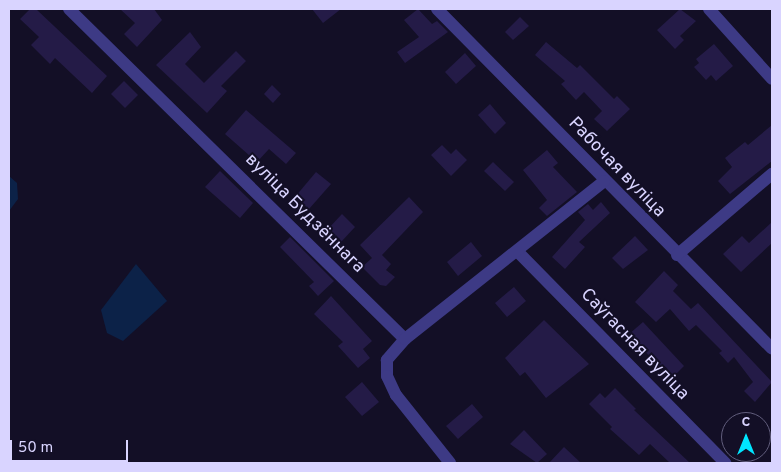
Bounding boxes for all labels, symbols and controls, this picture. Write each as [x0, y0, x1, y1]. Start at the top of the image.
street label: Рабочая вуліца [563, 113, 669, 223]
street label: вуліца Будзённага [240, 150, 368, 278]
street label: Саўгасная вуліца [575, 285, 693, 405]
north arrow [721, 412, 771, 462]
text: С [742, 414, 750, 431]
scale bar [12, 430, 130, 462]
text: 50 m [18, 439, 53, 458]

